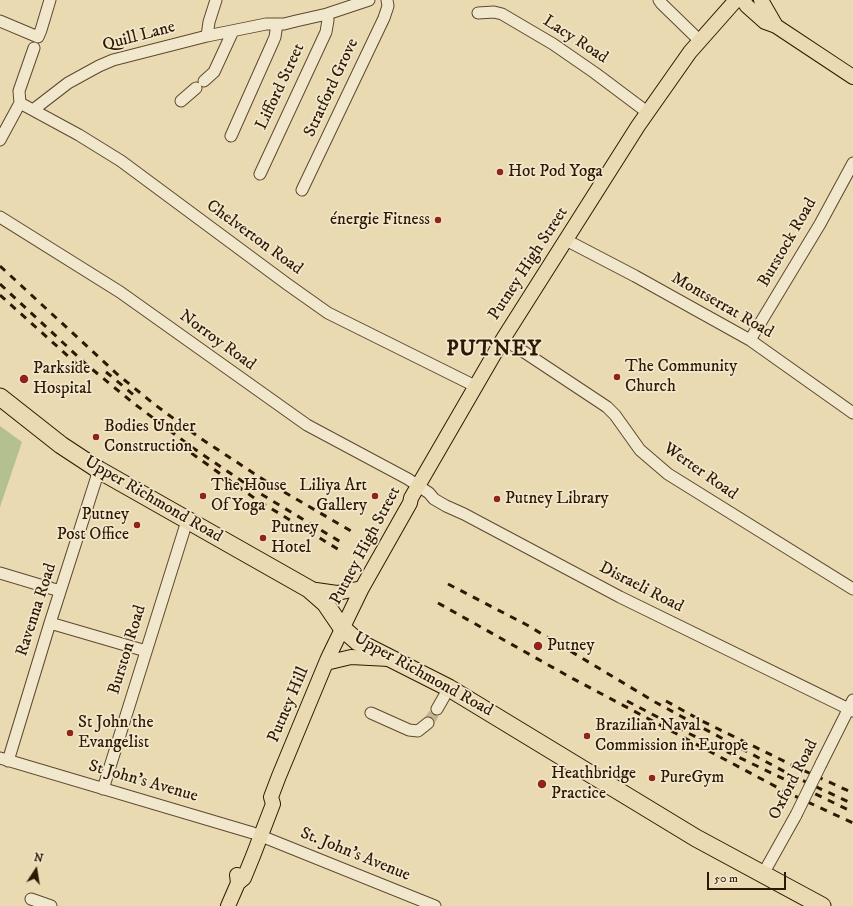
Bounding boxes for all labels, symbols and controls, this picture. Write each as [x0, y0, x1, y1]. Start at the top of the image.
street label: Lacy Road [539, 11, 611, 69]
street label: Quill Lane [100, 18, 178, 56]
street label: Stratford Grove [300, 36, 364, 140]
street label: Lifford Street [252, 41, 310, 133]
place label: Hot Pod Yoga [508, 162, 603, 182]
marker: Hot Pod Yoga [495, 167, 505, 177]
street label: Burstock Road [754, 195, 822, 291]
street label: Chelverton Road [202, 196, 306, 280]
street label: Putney High Street [485, 204, 573, 324]
place label: énergie Fitness [330, 210, 430, 230]
marker: énergie Fitness [433, 215, 443, 225]
street label: Montserrat Road [667, 268, 777, 344]
street label: Norroy Road [175, 306, 259, 376]
district label: PUTNEY [446, 338, 542, 364]
place label: The Community Church [625, 357, 737, 397]
place label: Parkside Hospital [33, 359, 92, 399]
marker: The Community Church [612, 372, 622, 382]
marker: Parkside Hospital [18, 373, 30, 385]
place label: Bodies Under Construction [104, 417, 196, 457]
marker: Bodies Under Construction [91, 432, 101, 442]
street label: Werter Road [659, 439, 741, 505]
street label: Upper Richmond Road [80, 452, 226, 548]
place label: The House Of Yoga [211, 476, 287, 516]
place label: Liliya Art Gallery [299, 476, 367, 516]
street label: Putney High Street [326, 483, 406, 609]
place label: Putney Library [505, 489, 609, 509]
marker: The House Of Yoga [198, 491, 208, 501]
marker: Liliya Art Gallery [370, 491, 380, 501]
marker: Putney Library [492, 494, 502, 504]
place label: Putney Post Office [57, 505, 129, 545]
place label: Putney Hotel [271, 518, 318, 558]
marker: Putney Post Office [132, 520, 142, 530]
marker: Putney Hotel [258, 533, 268, 543]
street label: Disraeli Road [596, 558, 686, 618]
street label: Ravenna Road [12, 561, 62, 659]
street label: Burston Road [105, 603, 151, 697]
street label: Upper Richmond Road [350, 628, 496, 722]
place label: Putney [547, 636, 594, 656]
marker: Putney [532, 640, 544, 652]
street label: Putney Hill [264, 664, 314, 746]
place label: St John the Evangelist [78, 713, 153, 753]
place label: Brazilian Naval Commission in Europe [595, 716, 748, 756]
marker: St John the Evangelist [65, 728, 75, 738]
marker: Brazilian Naval Commission in Europe [582, 731, 592, 741]
street label: Oxford Road [765, 736, 823, 824]
street label: St John's Avenue [86, 757, 200, 807]
place label: Heathbridge Practice [551, 764, 636, 804]
place label: PureGym [660, 768, 724, 788]
marker: PureGym [647, 773, 657, 783]
marker: Heathbridge Practice [536, 778, 548, 790]
street label: St. John's Avenue [297, 824, 413, 886]
north arrow [16, 850, 56, 890]
text: N [33, 850, 44, 866]
scale bar [709, 864, 788, 890]
text: 50 m [714, 871, 738, 886]

